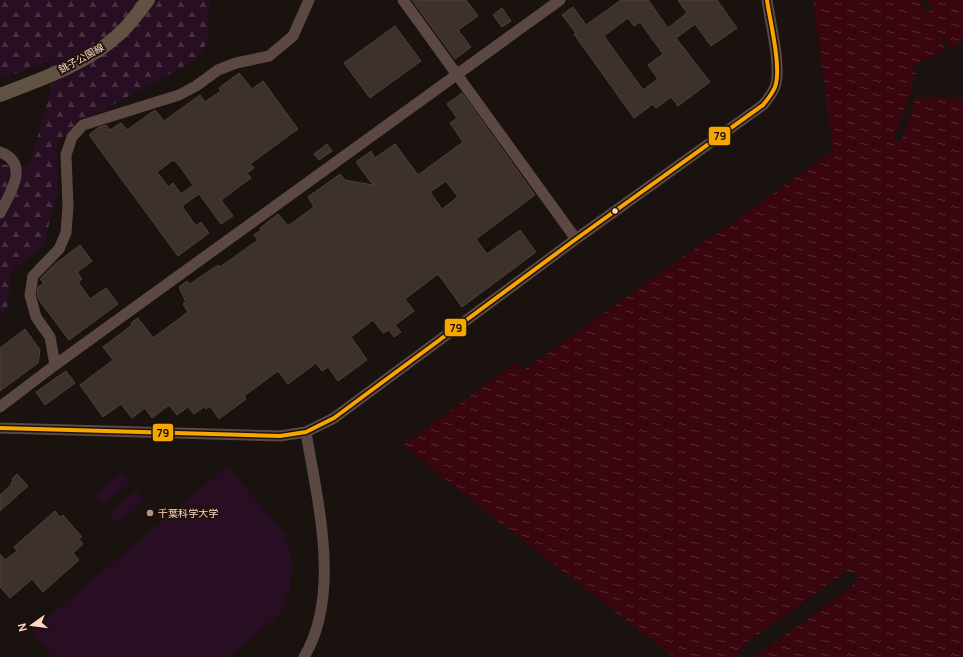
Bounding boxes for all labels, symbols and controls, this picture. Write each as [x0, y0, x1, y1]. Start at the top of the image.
street label: 銚子公園線 [56, 40, 106, 76]
line badge: 79 [708, 126, 731, 146]
text: 79 [714, 128, 727, 143]
unlabelled marker [610, 206, 620, 216]
line badge: 79 [444, 318, 467, 337]
text: 79 [450, 320, 463, 335]
line badge: 79 [152, 423, 174, 442]
text: 79 [157, 425, 170, 440]
place label: 千葉科学大学 [158, 506, 218, 520]
marker: 千葉科学大学 [145, 508, 155, 518]
north arrow [12, 605, 52, 645]
text: N [14, 622, 30, 633]

